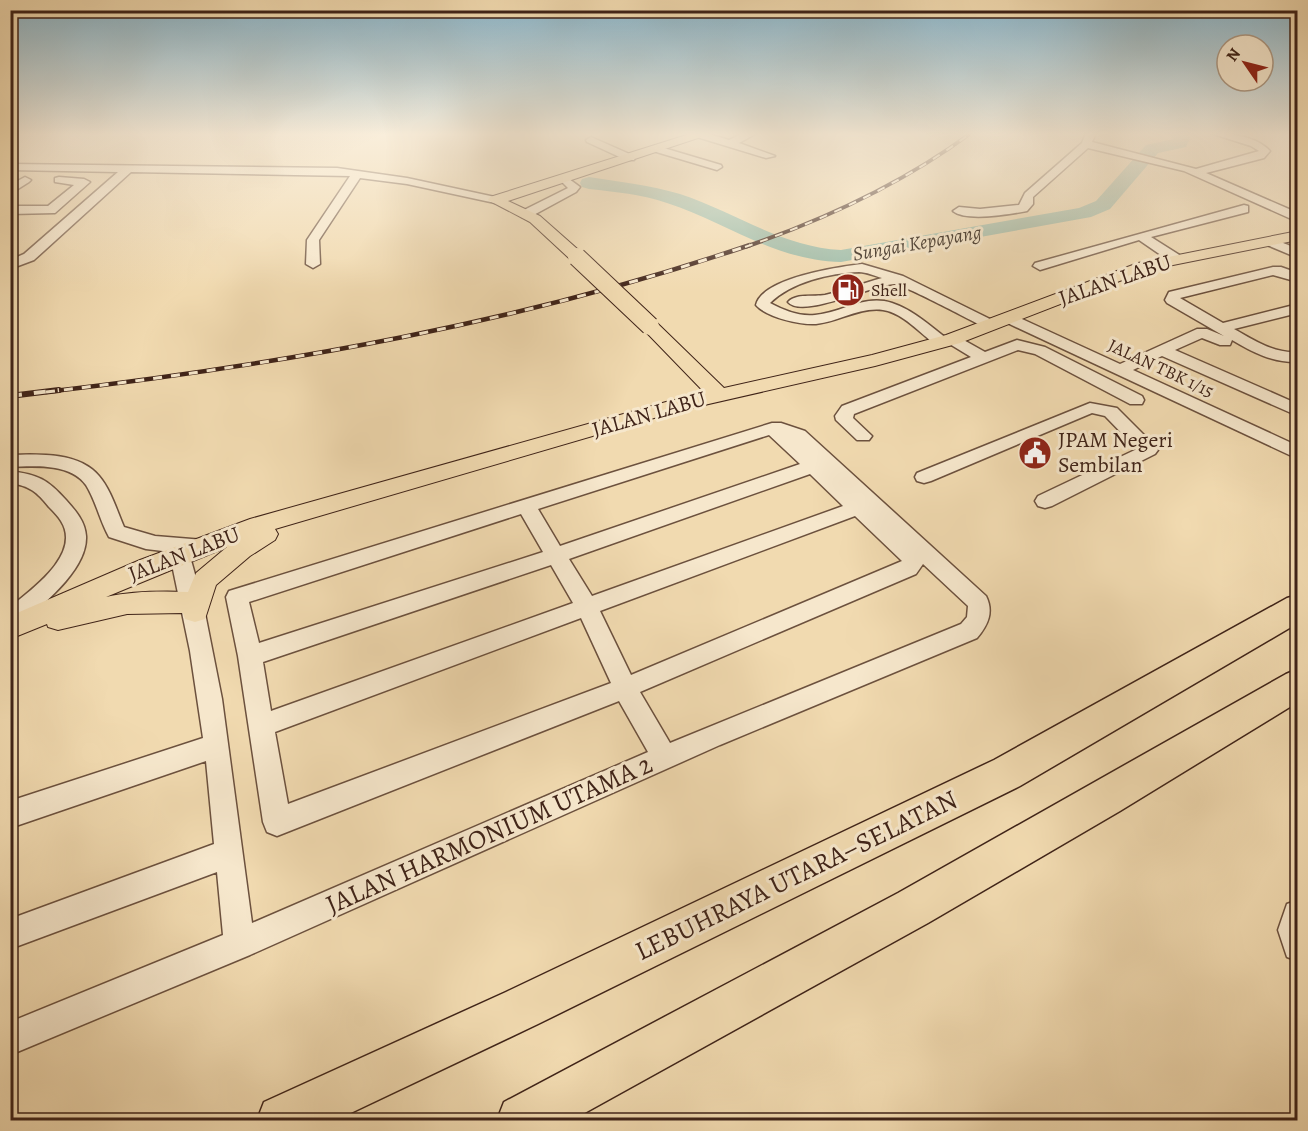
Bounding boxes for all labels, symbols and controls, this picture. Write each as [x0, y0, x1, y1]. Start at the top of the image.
north arrow [1215, 33, 1275, 93]
text: N [1221, 44, 1246, 66]
water label: Sungai Kepayang [851, 218, 984, 268]
street label: JALAN LABU [1055, 247, 1175, 313]
fuel station icon: Shell [830, 272, 866, 308]
place label: Shell [871, 278, 907, 302]
street label: JALAN TBK 1/15 [1104, 333, 1218, 403]
street label: JALAN LABU [589, 383, 709, 445]
place label: JPAM Negeri Sembilan [1058, 425, 1173, 480]
public building icon: JPAM Negeri Sembilan [1017, 435, 1053, 471]
street label: JALAN LABU [124, 519, 244, 589]
street label: JALAN HARMONIUM UTAMA 2 [320, 746, 658, 922]
street label: LEBUHRAYA UTARA–SELATAN [629, 781, 963, 969]

